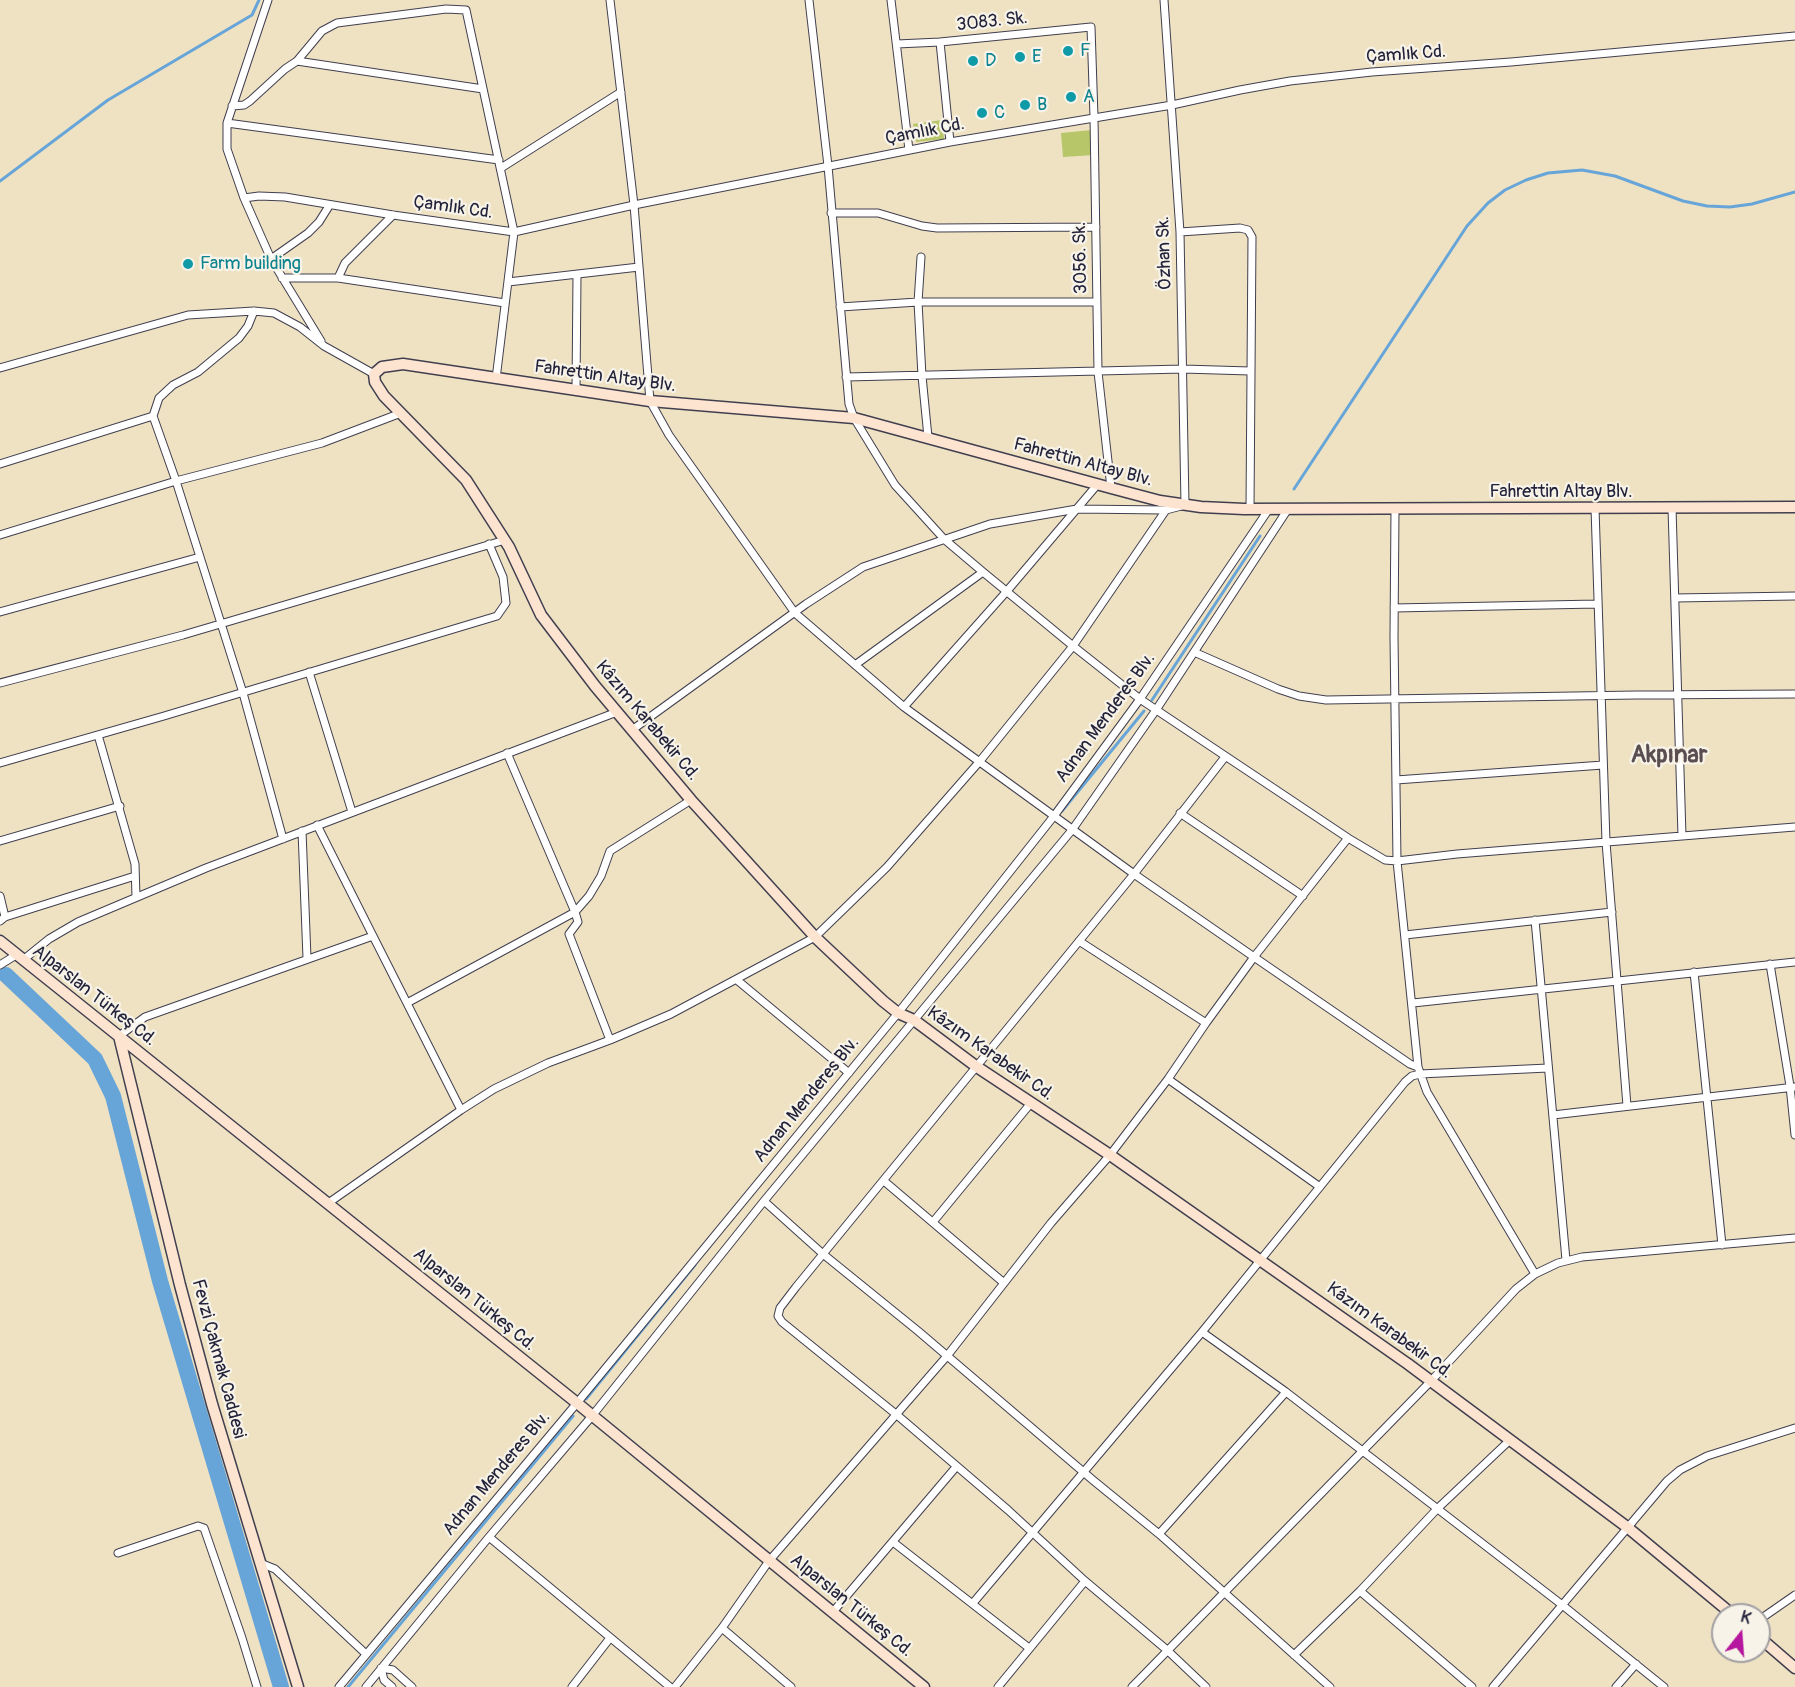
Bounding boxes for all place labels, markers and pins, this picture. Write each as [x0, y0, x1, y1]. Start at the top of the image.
place label: F [1080, 40, 1091, 62]
marker: F [1061, 44, 1075, 58]
place label: E [1032, 46, 1041, 68]
place label: D [985, 50, 996, 72]
marker: E [1013, 50, 1027, 64]
marker: D [966, 54, 980, 68]
place label: A [1083, 86, 1095, 108]
marker: A [1064, 90, 1078, 104]
place label: B [1037, 94, 1047, 116]
marker: B [1018, 98, 1032, 112]
place label: C [994, 102, 1005, 124]
marker: C [975, 106, 989, 120]
place label: Farm building [200, 253, 301, 275]
marker: Farm building [181, 257, 195, 271]

